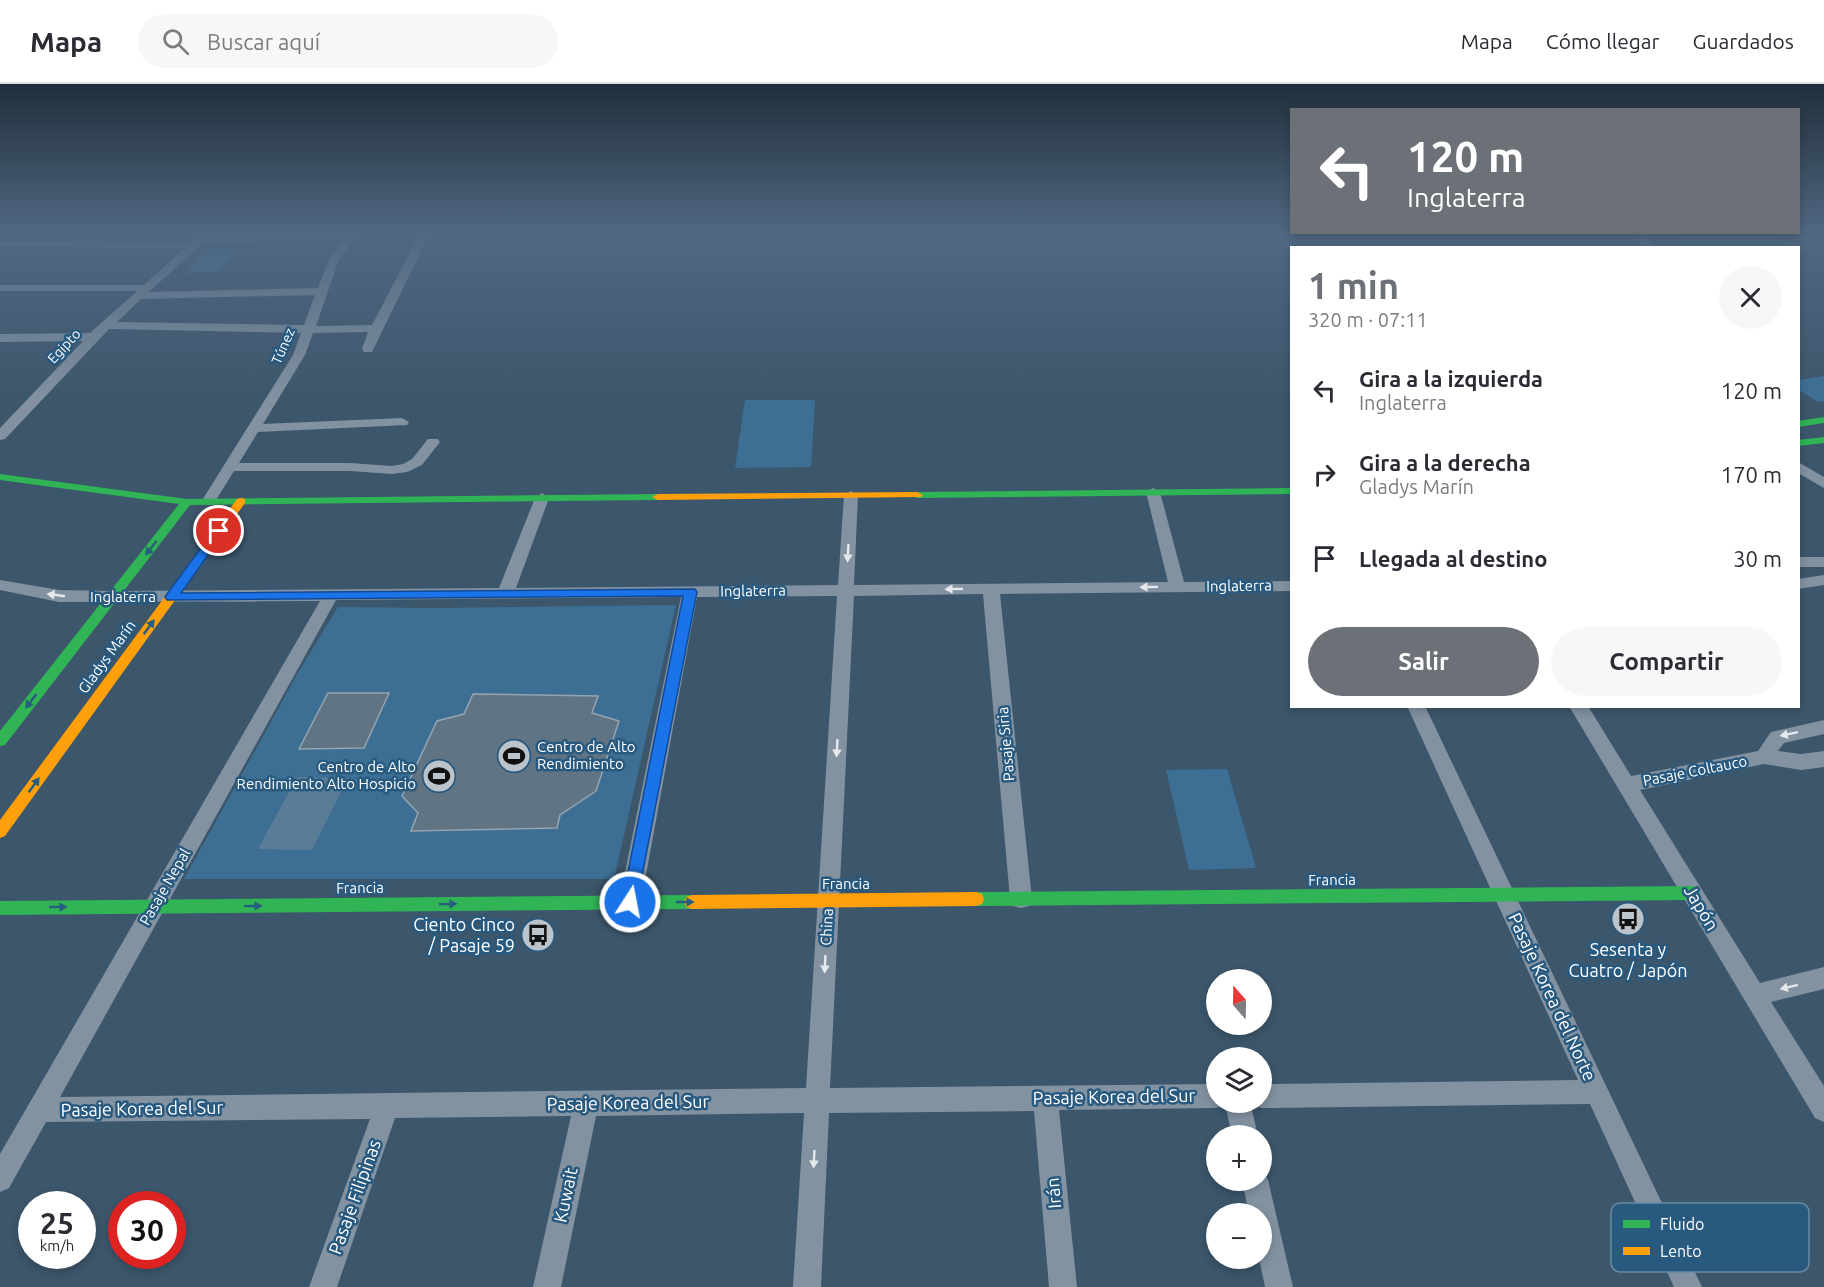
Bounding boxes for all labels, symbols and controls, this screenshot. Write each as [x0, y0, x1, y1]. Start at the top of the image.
search box [138, 14, 558, 68]
icon: search [159, 25, 192, 58]
text: Mapa [30, 26, 102, 57]
text: Buscar aquí [207, 29, 320, 54]
text: Mapa [1461, 29, 1513, 53]
text: Cómo llegar [1546, 29, 1660, 53]
text: Guardados [1693, 29, 1794, 53]
icon: left [1308, 132, 1386, 210]
text: 120 m [1407, 133, 1524, 180]
text: Inglaterra [1407, 182, 1526, 212]
text: 1 min [1308, 265, 1399, 306]
button: close [1719, 266, 1782, 329]
text: 320 m · 07:11 [1308, 308, 1428, 331]
street label: Egipto [44, 326, 84, 366]
street label: Túnez [268, 326, 298, 366]
text: Gira a la izquierda [1359, 366, 1543, 391]
icon: left [1308, 374, 1341, 407]
text: 120 m [1721, 378, 1782, 403]
text: Inglaterra [1359, 391, 1447, 414]
text: Gira a la derecha [1359, 450, 1531, 475]
icon: right [1308, 458, 1341, 491]
text: 170 m [1721, 462, 1782, 487]
text: Gladys Marín [1359, 475, 1474, 498]
pin [193, 505, 244, 556]
icon: arrive [202, 514, 235, 547]
one-way arrow [145, 540, 158, 556]
icon: arrive [1308, 542, 1341, 575]
one-way arrow [843, 544, 852, 563]
text: Llegada al destino [1359, 546, 1547, 571]
text: 30 m [1733, 546, 1782, 571]
street label: Inglaterra [1206, 576, 1272, 595]
street label: Inglaterra [720, 581, 786, 600]
one-way arrow [1140, 582, 1159, 592]
one-way arrow [945, 584, 964, 594]
street label: Inglaterra [90, 588, 156, 605]
one-way arrow [46, 590, 65, 599]
street label: Gladys Marín [74, 617, 139, 697]
one-way arrow [143, 620, 155, 636]
button: Salir [1308, 627, 1539, 696]
button: Compartir [1551, 627, 1782, 696]
one-way arrow [25, 694, 37, 709]
street label: Pasaje Siria [994, 706, 1017, 782]
one-way arrow [1779, 730, 1798, 739]
sports icon: Centro de Alto Rendimiento [496, 738, 532, 774]
place label: Centro de Alto Rendimiento [537, 738, 636, 772]
one-way arrow [832, 739, 841, 758]
street label: Pasaje Coltauco [1641, 752, 1748, 789]
place label: Centro de Alto Rendimiento Alto Hospicio [237, 758, 416, 792]
sports icon: Centro de Alto Rendimiento Alto Hospicio [421, 758, 457, 794]
one-way arrow [28, 777, 40, 792]
street label: Pasaje Nepal [136, 845, 193, 928]
position arrow [598, 870, 662, 934]
street label: Francia [1308, 871, 1356, 888]
street label: Francia [822, 875, 870, 892]
street label: Francia [336, 879, 384, 896]
street label: Japón [1681, 881, 1723, 934]
one-way arrow [676, 897, 695, 907]
one-way arrow [439, 899, 458, 909]
one-way arrow [244, 901, 263, 911]
bus stop icon: Sesenta y Cuatro / Japón [1610, 901, 1646, 937]
one-way arrow [49, 902, 68, 912]
street label: China [817, 908, 836, 946]
street label: Pasaje Korea del Norte [1505, 909, 1601, 1084]
place label: Ciento Cinco / Pasaje 59 [413, 914, 515, 955]
bus stop icon: Ciento Cinco / Pasaje 59 [520, 917, 556, 953]
place label: Sesenta y Cuatro / Japón [1568, 939, 1688, 980]
one-way arrow [820, 954, 829, 973]
north arrow [1206, 969, 1272, 1035]
map controls [1206, 969, 1272, 1269]
one-way arrow [1780, 982, 1798, 992]
button: layers [1206, 1047, 1272, 1113]
street label: Pasaje Korea del Sur [1033, 1085, 1196, 1107]
street label: Pasaje Korea del Sur [547, 1091, 710, 1113]
street label: Pasaje Korea del Sur [61, 1097, 224, 1119]
button: + [1206, 1125, 1272, 1191]
street label: Pasaje Filipinas [324, 1136, 384, 1257]
one-way arrow [810, 1149, 819, 1168]
street label: Kuwait [549, 1165, 581, 1224]
street label: Irán [1042, 1177, 1064, 1209]
speed limit sign: 30 [108, 1191, 186, 1269]
button: − [1206, 1203, 1272, 1269]
legend [1611, 1203, 1809, 1272]
text: 25 [40, 1206, 74, 1240]
text: Fluido [1660, 1215, 1704, 1233]
text: km/h [40, 1237, 74, 1254]
text: Lento [1660, 1242, 1702, 1260]

